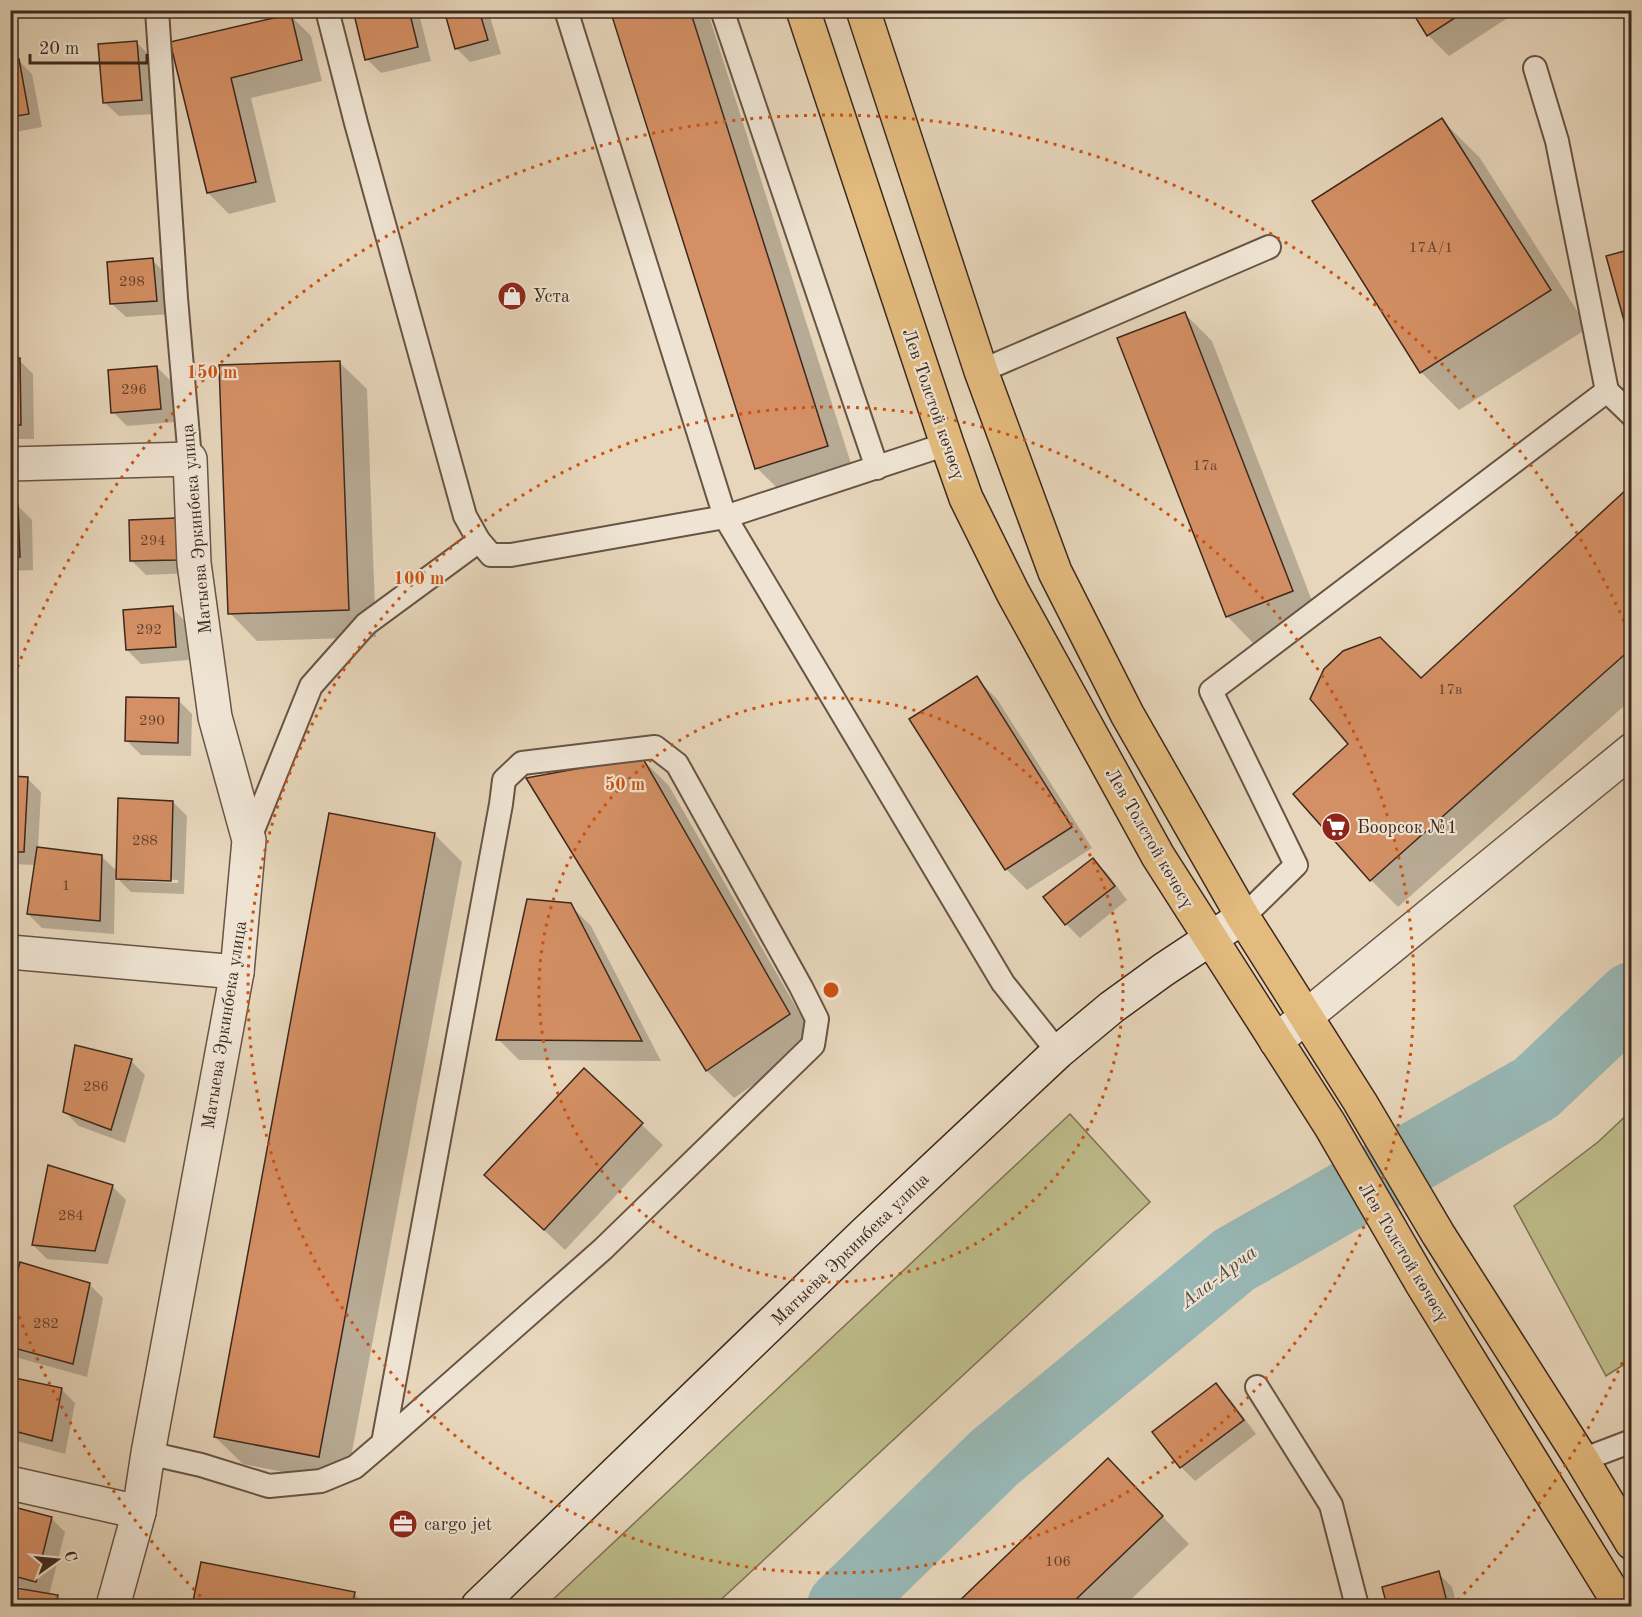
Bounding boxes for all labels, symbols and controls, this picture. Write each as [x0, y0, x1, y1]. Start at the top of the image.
scale bar [30, 27, 147, 65]
text: 20 m [39, 40, 79, 58]
house number: 17А/1 [1409, 241, 1453, 256]
house number: 298 [119, 275, 145, 290]
shop icon: Уста [496, 280, 528, 312]
place label: Уста [533, 288, 570, 306]
street label: Лев Толстой көчөсү [899, 326, 968, 483]
text: 150 m [187, 364, 237, 382]
house number: 296 [121, 383, 147, 398]
street label: Матыева Эркинбека улица [179, 423, 215, 635]
house number: 17a [1193, 459, 1218, 474]
house number: 294 [140, 534, 166, 549]
text: 100 m [394, 570, 444, 588]
house number: 292 [136, 623, 162, 638]
house number: 17в [1438, 683, 1462, 698]
house number: 290 [139, 714, 165, 729]
street label: Лев Толстой көчөсү [1102, 765, 1197, 912]
text: 50 m [605, 776, 645, 794]
supermarket icon: Боорсок №1 [1320, 811, 1352, 843]
place label: Боорсок №1 [1357, 819, 1457, 837]
house number: 288 [132, 834, 158, 849]
house number: 1 [62, 879, 70, 894]
street label: Матыева Эркинбека улица [200, 920, 250, 1131]
centre of rings [821, 980, 841, 1000]
house number: 286 [83, 1080, 109, 1095]
street label: Матыева Эркинбека улица [769, 1170, 933, 1329]
street label: Лев Толстой көчөсү [1355, 1180, 1452, 1326]
house number: 284 [58, 1209, 84, 1224]
water label: Ала-Арча [1176, 1242, 1261, 1313]
house number: 282 [33, 1317, 59, 1332]
office icon: cargo jet [387, 1508, 419, 1540]
place label: cargo jet [424, 1516, 492, 1534]
north arrow [27, 1530, 87, 1590]
text: С [60, 1549, 79, 1564]
house number: 106 [1045, 1555, 1071, 1570]

